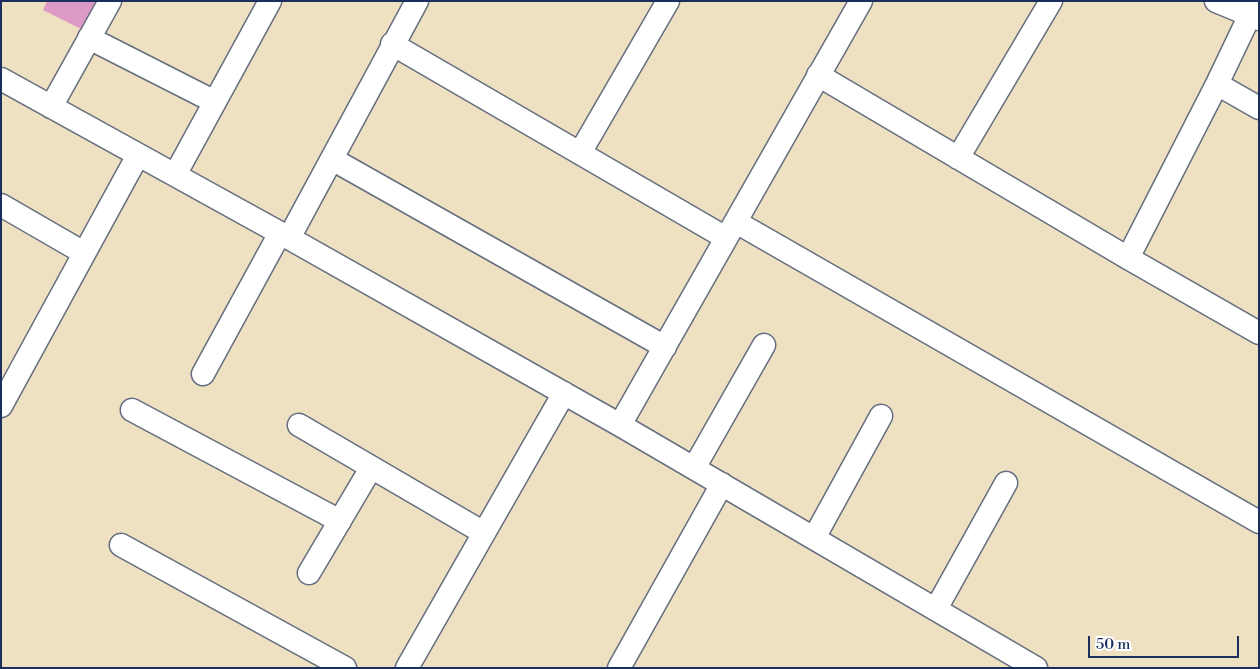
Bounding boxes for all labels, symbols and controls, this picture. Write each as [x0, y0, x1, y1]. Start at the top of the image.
scale bar [1090, 626, 1241, 658]
text: 50 m [1096, 635, 1130, 654]

